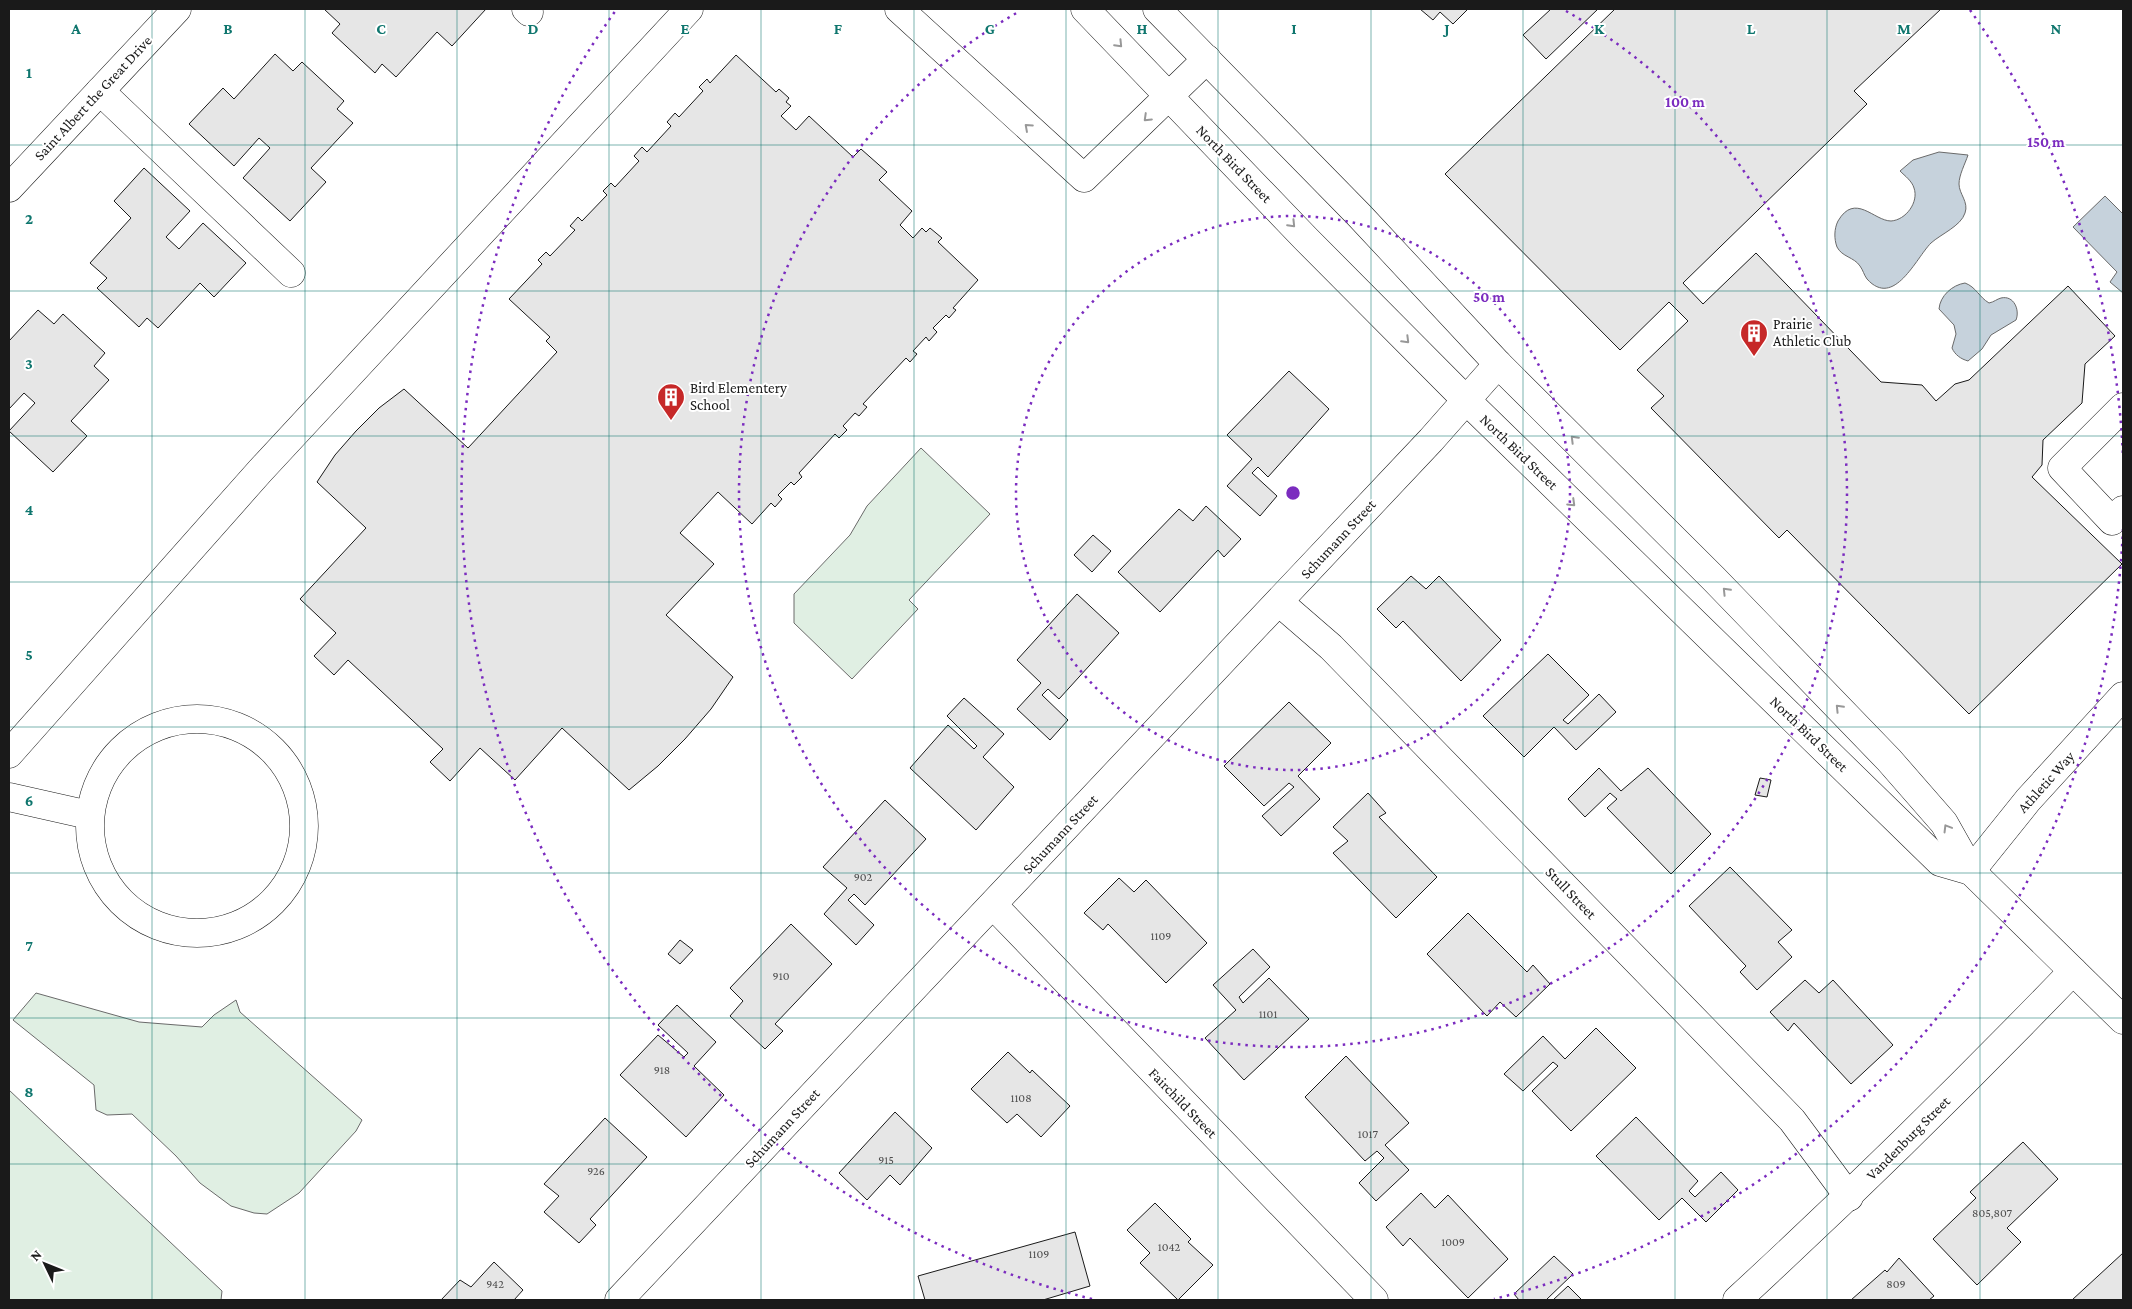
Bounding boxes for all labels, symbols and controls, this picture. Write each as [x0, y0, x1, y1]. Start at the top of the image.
text: A [70, 20, 81, 37]
text: B [223, 20, 233, 37]
text: C [376, 20, 386, 37]
text: D [527, 20, 539, 37]
text: E [680, 20, 690, 37]
text: F [834, 20, 843, 37]
text: G [985, 20, 995, 37]
text: H [1137, 20, 1148, 37]
text: I [1291, 20, 1297, 37]
text: J [1442, 20, 1450, 37]
text: K [1594, 20, 1605, 37]
text: L [1747, 20, 1756, 37]
text: M [1897, 20, 1911, 37]
text: N [2051, 20, 2062, 37]
street label: Saint Albert the Great Drive [31, 32, 155, 164]
one-way arrow [1113, 38, 1122, 47]
text: 1 [26, 64, 32, 81]
text: 100 m [1665, 94, 1705, 110]
one-way arrow [1143, 112, 1152, 121]
street label: North Bird Street [1193, 122, 1276, 207]
one-way arrow [1025, 124, 1034, 133]
text: 150 m [2027, 134, 2065, 150]
text: 2 [25, 210, 33, 227]
one-way arrow [1286, 219, 1295, 228]
text: 50 m [1473, 289, 1505, 305]
place label: Prairie Athletic Club [1773, 316, 1852, 349]
building icon: Prairie Athletic Club [1739, 318, 1769, 357]
one-way arrow [1401, 334, 1410, 343]
text: 3 [25, 355, 33, 372]
place label: Bird Elementery School [690, 380, 787, 413]
building icon: Bird Elementery School [656, 382, 686, 421]
street label: North Bird Street [1477, 411, 1562, 494]
one-way arrow [1570, 436, 1579, 445]
centre of rings [1284, 484, 1302, 502]
street label: Schumann Street [1297, 495, 1379, 582]
one-way arrow [1566, 497, 1575, 506]
text: 4 [25, 501, 34, 518]
one-way arrow [1723, 588, 1732, 597]
text: 5 [25, 646, 33, 663]
street label: North Bird Street [1767, 693, 1852, 776]
one-way arrow [1836, 705, 1845, 714]
street label: Athletic Way [2014, 748, 2078, 817]
street label: Schumann Street [1019, 790, 1101, 877]
text: 6 [25, 792, 33, 809]
one-way arrow [1944, 825, 1954, 834]
street label: Stull Street [1542, 864, 1600, 923]
house number: 902 [854, 870, 873, 884]
house number: 1109 [1151, 929, 1171, 943]
text: 7 [25, 937, 33, 954]
house number: 910 [773, 969, 790, 983]
house number: 1101 [1259, 1007, 1277, 1021]
house number: 918 [654, 1063, 670, 1077]
street label: Fairchild Street [1146, 1065, 1221, 1142]
text: 8 [24, 1083, 34, 1100]
street label: Schumann Street [741, 1084, 823, 1171]
house number: 1108 [1010, 1091, 1032, 1105]
street label: Vandenburg Street [1863, 1092, 1954, 1184]
house number: 1017 [1358, 1127, 1379, 1141]
house number: 915 [878, 1153, 894, 1167]
house number: 926 [587, 1164, 605, 1178]
house number: 805,807 [1972, 1206, 2012, 1220]
house number: 1009 [1441, 1235, 1465, 1249]
north arrow [20, 1239, 70, 1289]
house number: 1042 [1158, 1240, 1181, 1254]
text: N [26, 1246, 45, 1264]
house number: 1109 [1029, 1247, 1049, 1261]
house number: 942 [486, 1277, 504, 1291]
house number: 809 [1886, 1277, 1906, 1291]

